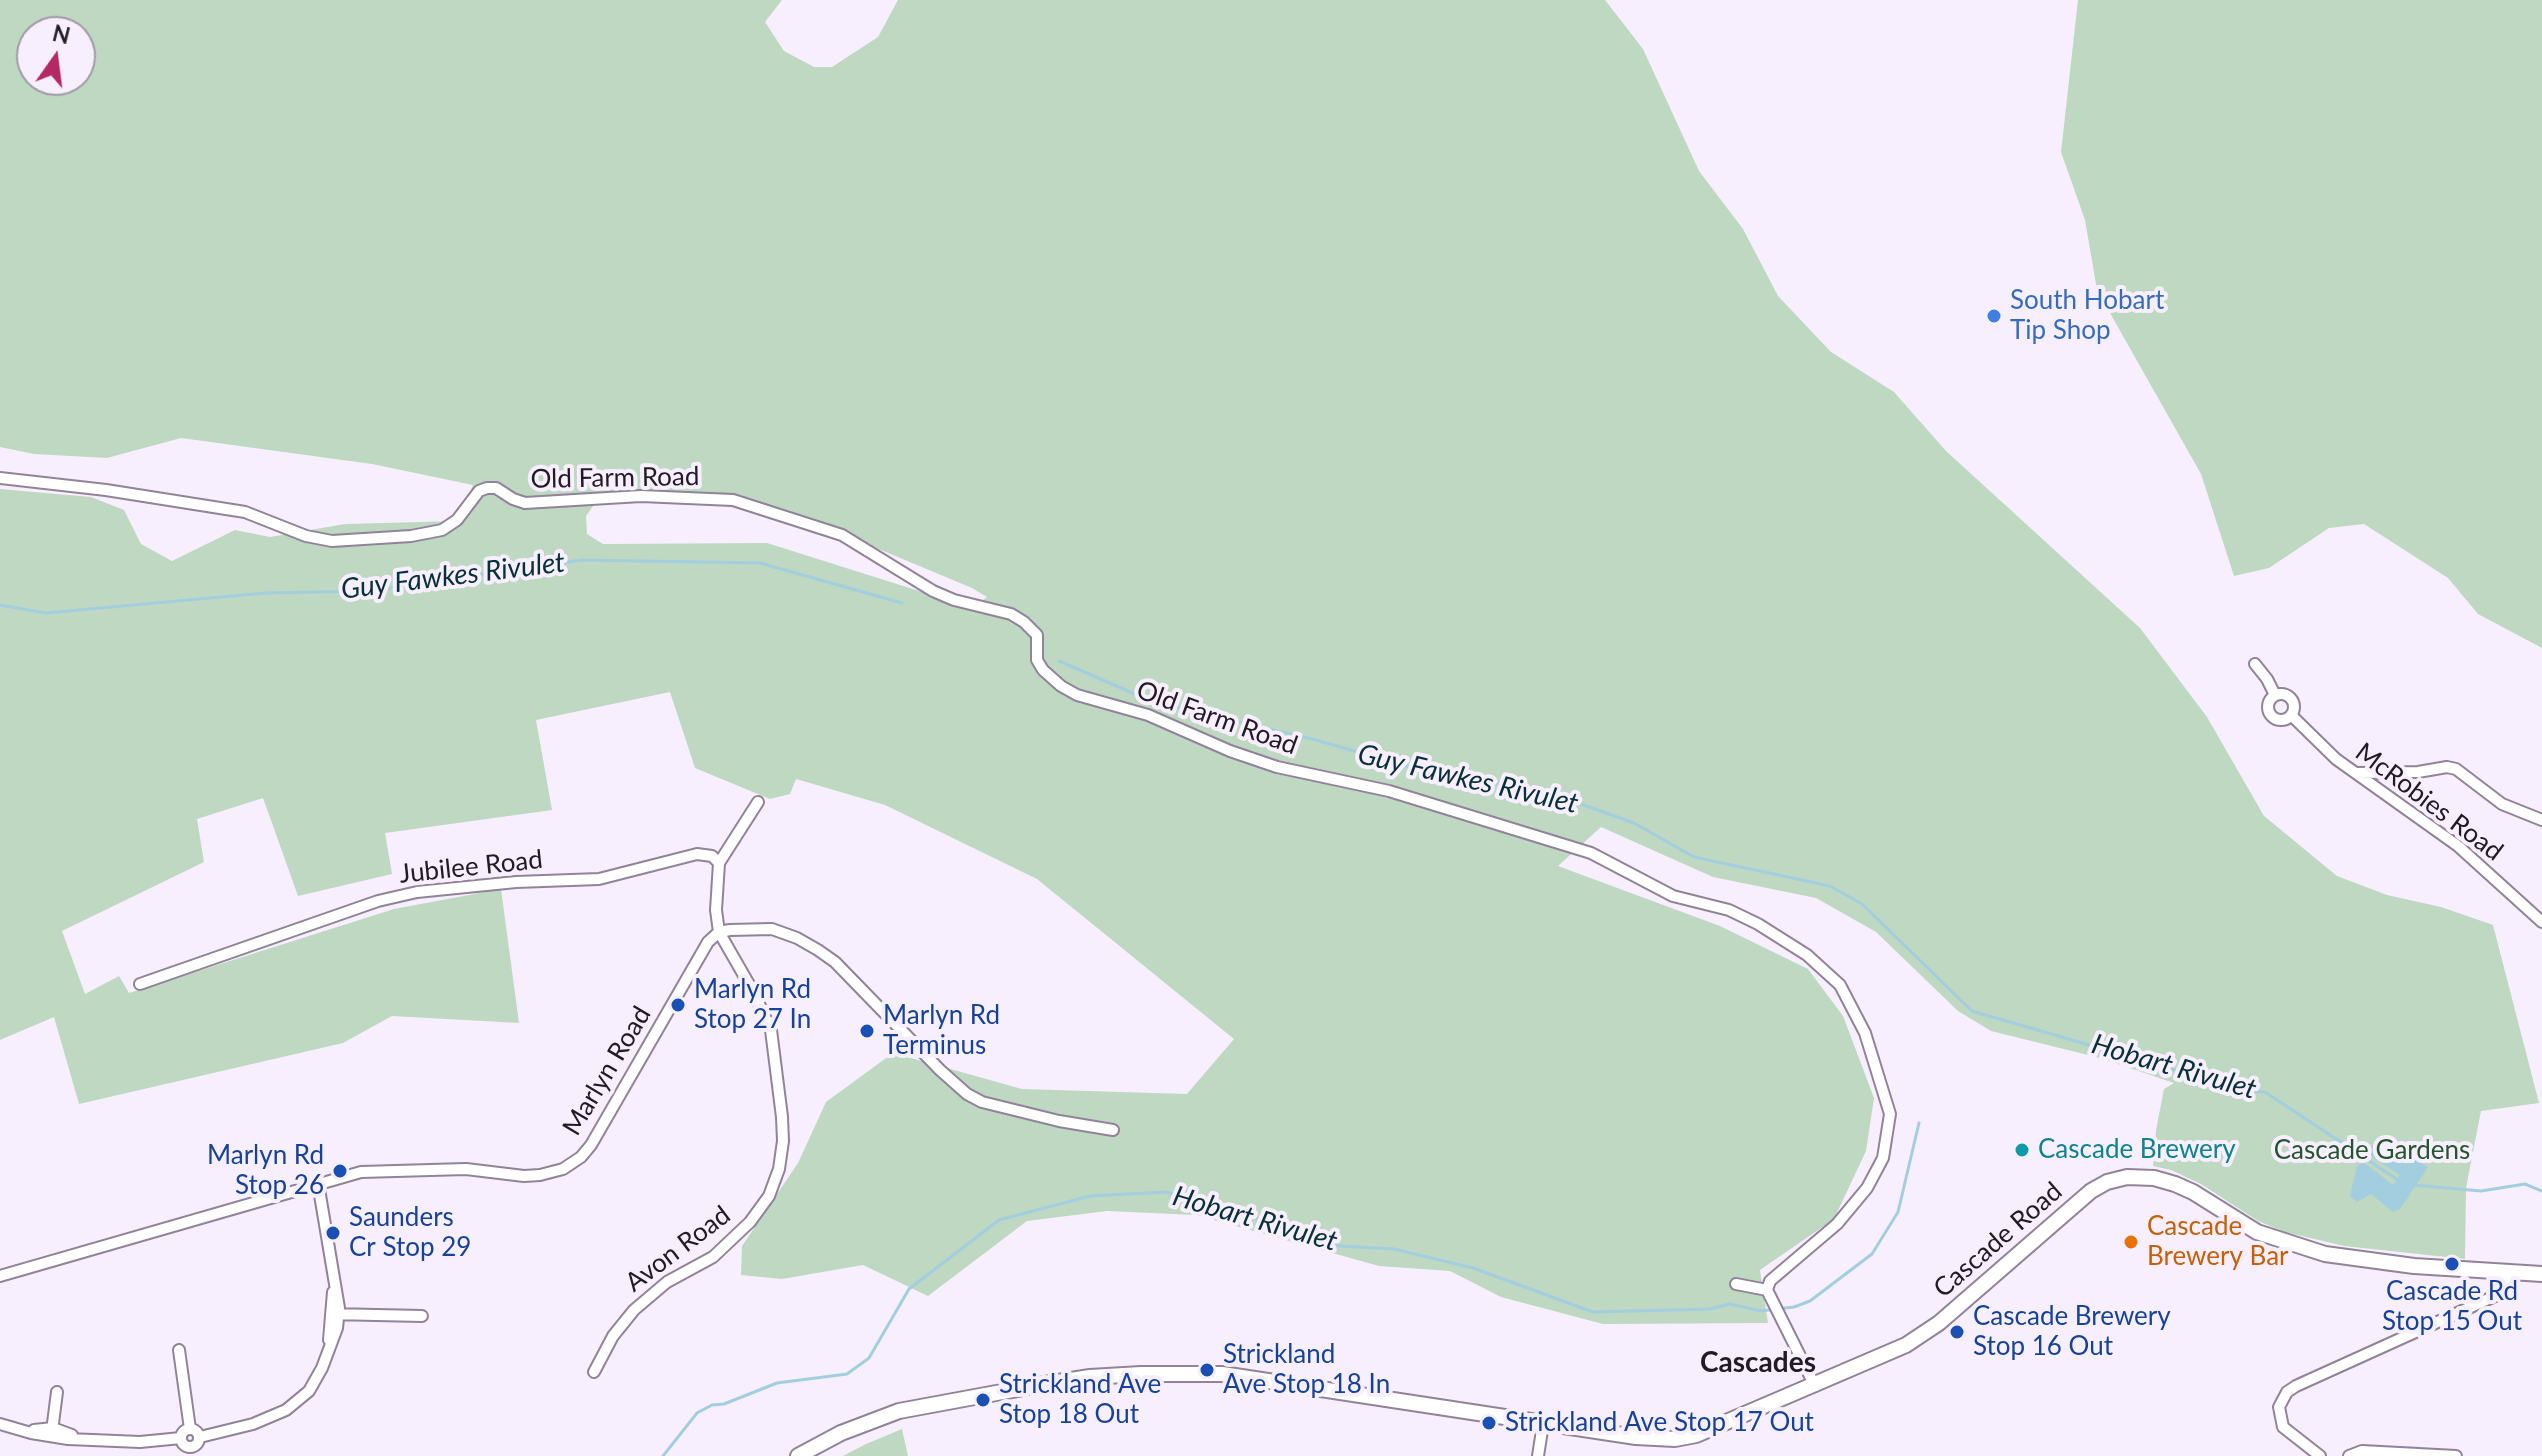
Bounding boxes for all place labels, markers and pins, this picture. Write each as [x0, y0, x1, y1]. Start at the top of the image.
place label: South Hobart Tip Shop [2010, 285, 2164, 346]
marker: South Hobart Tip Shop [1985, 307, 2003, 325]
place label: Marlyn Rd Stop 27 In [694, 974, 811, 1036]
marker: Marlyn Rd Stop 27 In [669, 996, 687, 1014]
place label: Marlyn Rd Terminus [883, 1000, 1000, 1062]
marker: Marlyn Rd Terminus [858, 1022, 876, 1040]
place label: Cascade Brewery [2038, 1134, 2236, 1166]
place label: Marlyn Rd Stop 26 [207, 1140, 324, 1202]
marker: Cascade Brewery [2013, 1141, 2031, 1159]
marker: Marlyn Rd Stop 26 [331, 1162, 349, 1180]
place label: Saunders Cr Stop 29 [349, 1202, 471, 1264]
place label: Cascade Brewery Bar [2147, 1211, 2289, 1272]
marker: Saunders Cr Stop 29 [324, 1224, 342, 1242]
marker: Cascade Brewery Bar [2122, 1233, 2140, 1251]
marker: Cascade Rd Stop 15 Out [2443, 1255, 2461, 1273]
place label: Cascade Rd Stop 15 Out [2382, 1276, 2522, 1338]
place label: Cascade Brewery Stop 16 Out [1973, 1301, 2171, 1362]
marker: Cascade Brewery Stop 16 Out [1948, 1323, 1966, 1341]
place label: Strickland Ave Stop 18 In [1223, 1339, 1390, 1400]
marker: Strickland Ave Stop 18 In [1198, 1361, 1216, 1379]
place label: Strickland Ave Stop 18 Out [999, 1369, 1161, 1430]
marker: Strickland Ave Stop 18 Out [974, 1391, 992, 1409]
place label: Strickland Ave Stop 17 Out [1505, 1407, 1814, 1439]
marker: Strickland Ave Stop 17 Out [1480, 1414, 1498, 1432]

